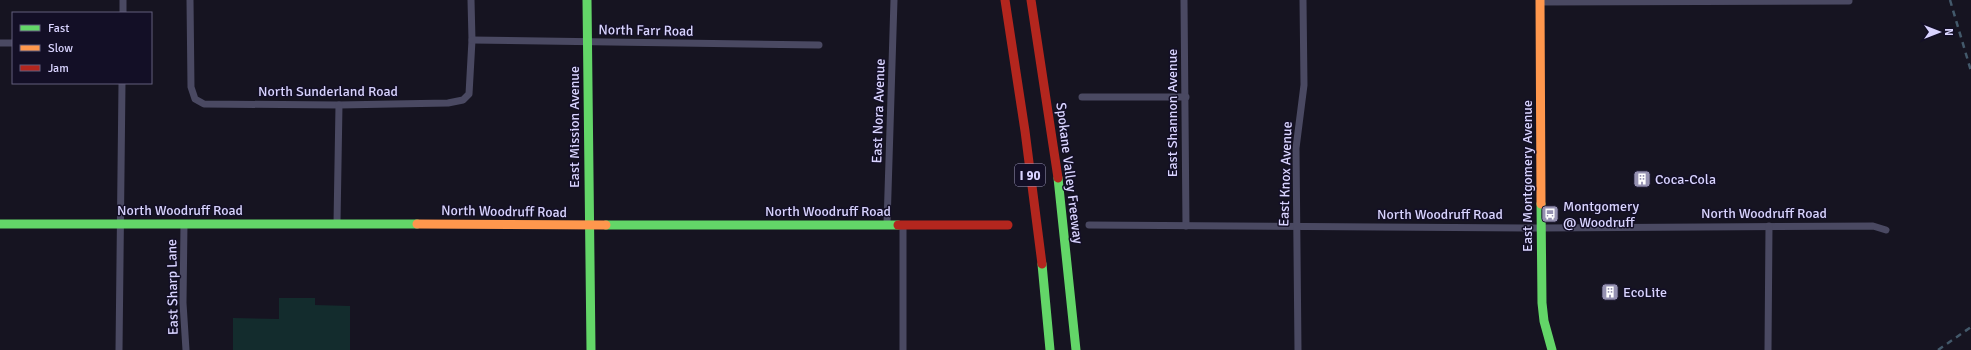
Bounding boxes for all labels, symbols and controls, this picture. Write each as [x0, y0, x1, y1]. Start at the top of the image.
legend [12, 12, 152, 84]
north arrow [1919, 12, 1959, 52]
text: Fast [48, 21, 69, 36]
street label: North Farr Road [598, 21, 694, 40]
text: N [1942, 28, 1955, 36]
text: Slow [48, 41, 73, 56]
street label: East Shannon Avenue [1164, 49, 1181, 177]
street label: East Nora Avenue [868, 58, 889, 164]
text: Jam [48, 61, 69, 76]
street label: East Mission Avenue [566, 66, 583, 188]
street label: North Sunderland Road [258, 83, 398, 100]
street label: East Montgomery Avenue [1519, 100, 1536, 252]
street label: Spokane Valley Freeway [1052, 101, 1087, 245]
street label: East Knox Avenue [1275, 121, 1296, 227]
road number: I 90 [1015, 164, 1045, 186]
building icon: Coca-Cola [1632, 169, 1652, 189]
place label: Coca-Cola [1655, 171, 1716, 188]
place label: Montgomery @ Woodruff [1563, 198, 1639, 231]
street label: North Woodruff Road [117, 202, 243, 219]
street label: North Woodruff Road [441, 202, 567, 221]
street label: North Woodruff Road [765, 203, 891, 220]
bus stop icon: Montgomery @ Woodruff [1540, 204, 1560, 224]
street label: North Woodruff Road [1701, 205, 1827, 222]
street label: North Woodruff Road [1377, 206, 1503, 223]
street label: East Sharp Lane [163, 239, 182, 335]
building icon: EcoLite [1600, 282, 1620, 302]
place label: EcoLite [1623, 284, 1667, 301]

